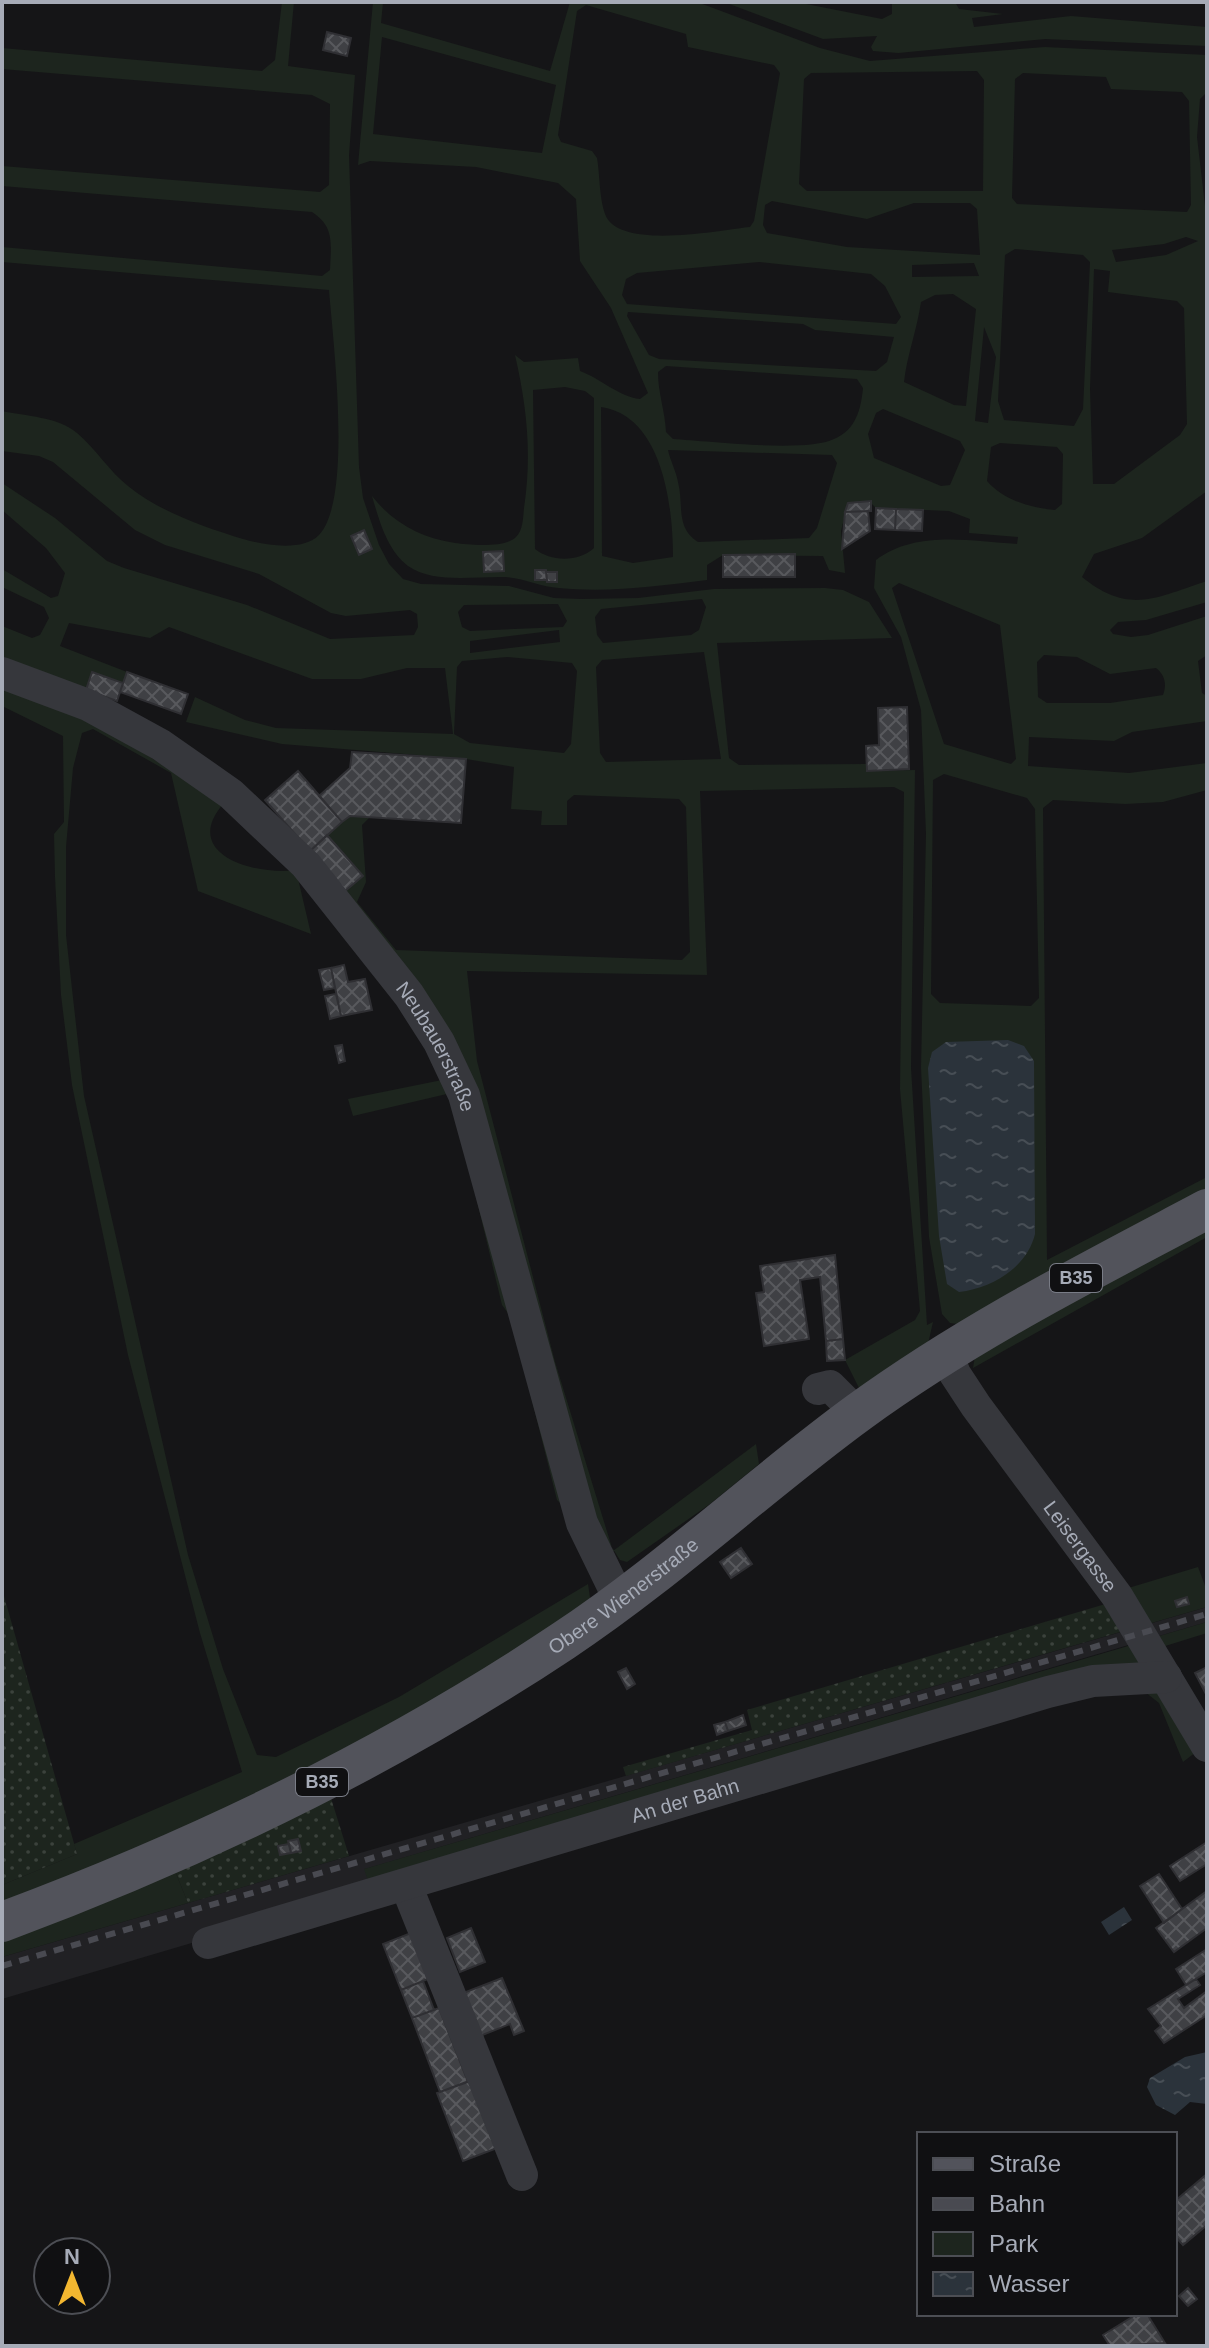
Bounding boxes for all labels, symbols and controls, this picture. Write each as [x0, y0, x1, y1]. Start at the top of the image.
street label: Neubauerstraße [392, 977, 479, 1114]
road number: B35 [1050, 1264, 1102, 1292]
street label: Leisergasse [1039, 1497, 1121, 1596]
street label: Obere Wienerstraße [544, 1533, 703, 1659]
road number: B35 [296, 1768, 348, 1796]
street label: An der Bahn [629, 1774, 742, 1827]
legend [917, 2132, 1177, 2316]
text: Straße [989, 2150, 1061, 2177]
text: Bahn [989, 2190, 1045, 2217]
text: Park [989, 2230, 1039, 2257]
north arrow [32, 2236, 112, 2316]
text: N [64, 2244, 80, 2269]
text: Wasser [989, 2270, 1069, 2297]

